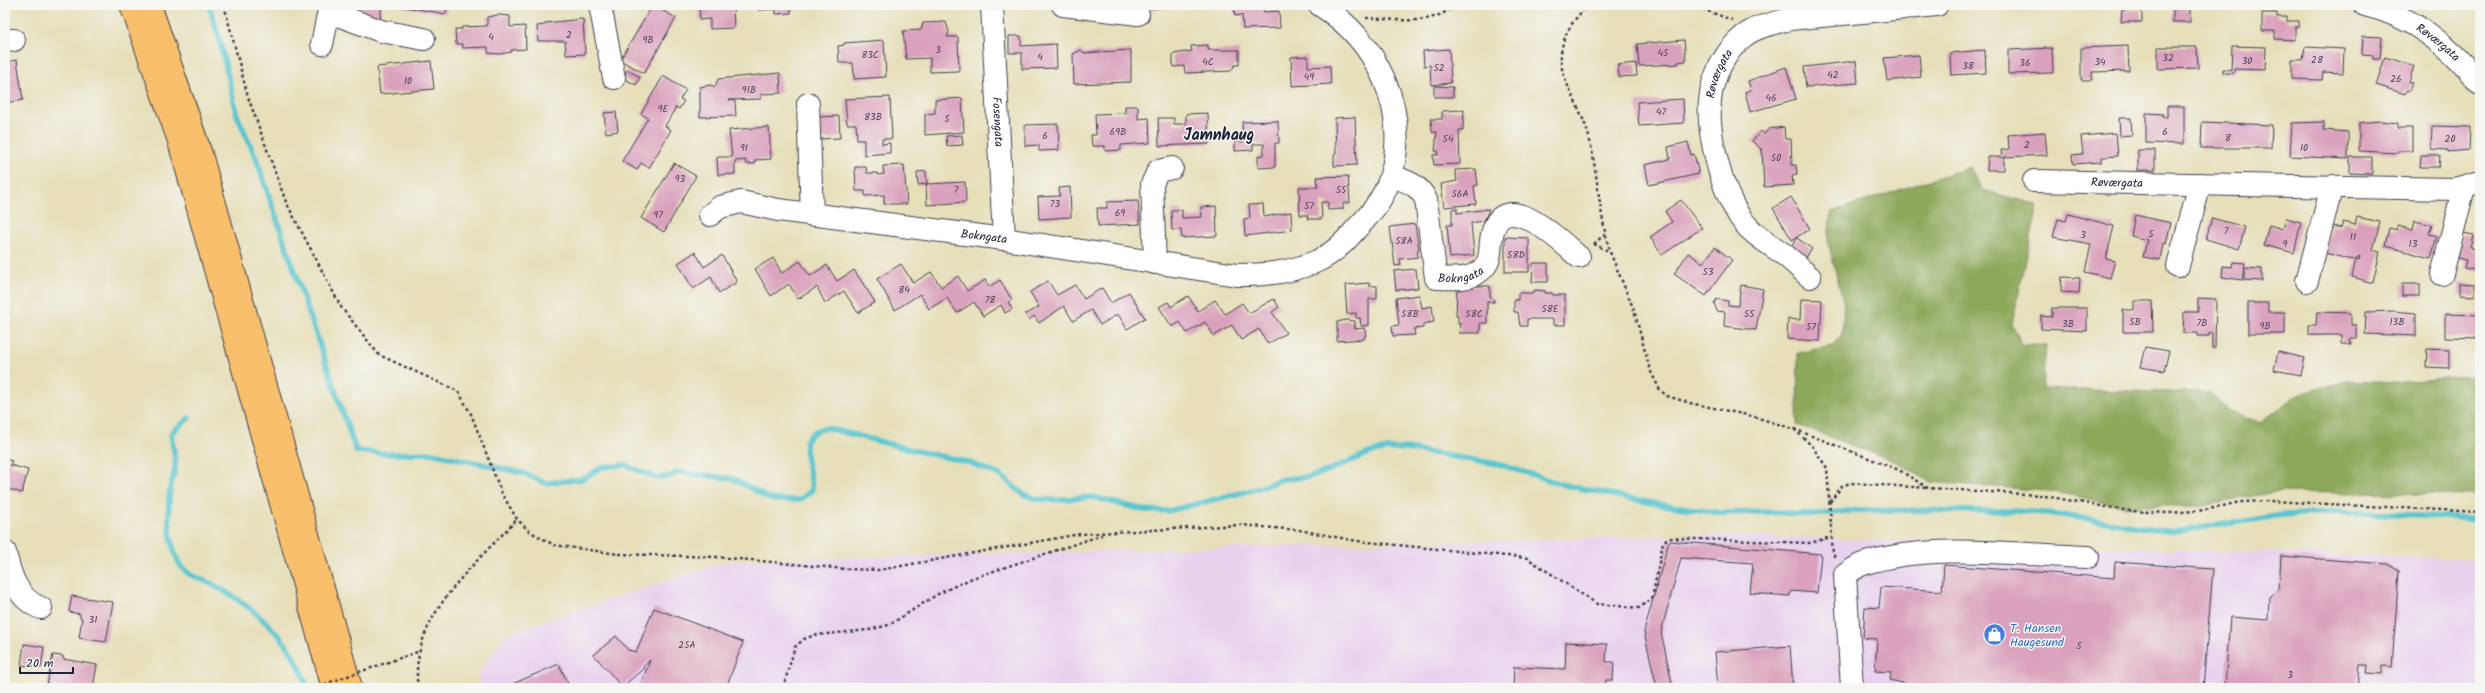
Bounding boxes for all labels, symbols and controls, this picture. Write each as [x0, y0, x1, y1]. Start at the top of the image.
street label: Røværgata [2412, 19, 2465, 66]
house number: 2 [566, 27, 572, 43]
house number: 4 [488, 29, 494, 45]
house number: 9B [642, 32, 654, 48]
house number: 3 [935, 42, 941, 58]
house number: 45 [1658, 45, 1669, 61]
street label: Røværgata [1701, 45, 1738, 100]
house number: 83C [861, 47, 879, 63]
house number: 4 [1037, 49, 1043, 65]
house number: 32 [2162, 50, 2174, 66]
house number: 28 [2311, 52, 2324, 68]
house number: 30 [2242, 53, 2252, 69]
house number: 4C [1202, 54, 1214, 70]
house number: 34 [2094, 54, 2106, 70]
house number: 36 [2019, 55, 2031, 71]
house number: 38 [1962, 58, 1975, 74]
house number: 52 [1433, 60, 1445, 76]
house number: 42 [1827, 67, 1839, 83]
house number: 49 [1304, 69, 1314, 85]
house number: 26 [2390, 71, 2402, 87]
house number: 10 [404, 73, 412, 89]
house number: 91B [742, 82, 756, 98]
house number: 46 [1765, 90, 1777, 106]
street label: Fosengata [987, 96, 1008, 148]
house number: 9E [658, 101, 670, 117]
house number: 47 [1656, 104, 1666, 120]
house number: 83B [864, 109, 882, 125]
house number: 5 [944, 111, 950, 127]
district label: Jamnhaug [1184, 123, 1254, 148]
house number: 69B [1110, 124, 1126, 140]
house number: 6 [2162, 124, 2168, 140]
house number: 6 [1042, 128, 1048, 144]
house number: 8 [2225, 130, 2232, 146]
house number: 54 [1443, 131, 1454, 147]
house number: 20 [2445, 131, 2455, 147]
house number: 2 [2024, 137, 2030, 153]
house number: 91 [740, 140, 748, 156]
house number: 10 [2300, 140, 2308, 156]
house number: 50 [1771, 150, 1781, 166]
house number: 93 [675, 171, 686, 187]
street label: Røværgata [2091, 173, 2144, 193]
house number: 7 [954, 182, 959, 198]
house number: 55 [1336, 182, 1347, 198]
house number: 56A [1451, 186, 1469, 202]
house number: 73 [1050, 196, 1060, 212]
house number: 57 [1304, 198, 1314, 214]
house number: 69 [1115, 205, 1125, 221]
house number: 97 [653, 207, 663, 223]
house number: 7 [2224, 223, 2229, 239]
street label: Bokngata [960, 225, 1009, 249]
house number: 5 [2148, 226, 2154, 242]
house number: 3 [2080, 227, 2086, 243]
house number: 11 [2350, 229, 2356, 245]
house number: 58A [1395, 233, 1413, 249]
house number: 9 [2283, 236, 2288, 252]
house number: 13 [2409, 236, 2418, 252]
house number: 58D [1507, 247, 1525, 263]
street label: Bokngata [1437, 262, 1489, 288]
house number: 53 [1702, 264, 1714, 280]
house number: 84 [898, 282, 910, 298]
house number: 78 [985, 292, 996, 308]
house number: 58E [1541, 301, 1560, 317]
house number: 58B [1401, 306, 1419, 322]
house number: 58C [1465, 306, 1483, 322]
house number: 55 [1744, 306, 1755, 322]
house number: 5B [2129, 314, 2141, 330]
house number: 13B [2389, 314, 2405, 330]
house number: 7B [2197, 315, 2207, 331]
house number: 3B [2062, 316, 2074, 332]
house number: 9B [2259, 318, 2271, 334]
house number: 57 [1806, 319, 1816, 335]
house number: 31 [89, 612, 97, 628]
place label: T. Hansen Haugesund [2010, 619, 2065, 652]
shop icon: T. Hansen Haugesund [1981, 622, 2007, 648]
house number: 25A [678, 637, 696, 653]
house number: 5 [2076, 638, 2082, 654]
scale bar [20, 649, 73, 675]
text: 20 m [26, 654, 54, 673]
house number: 3 [2287, 667, 2293, 683]

